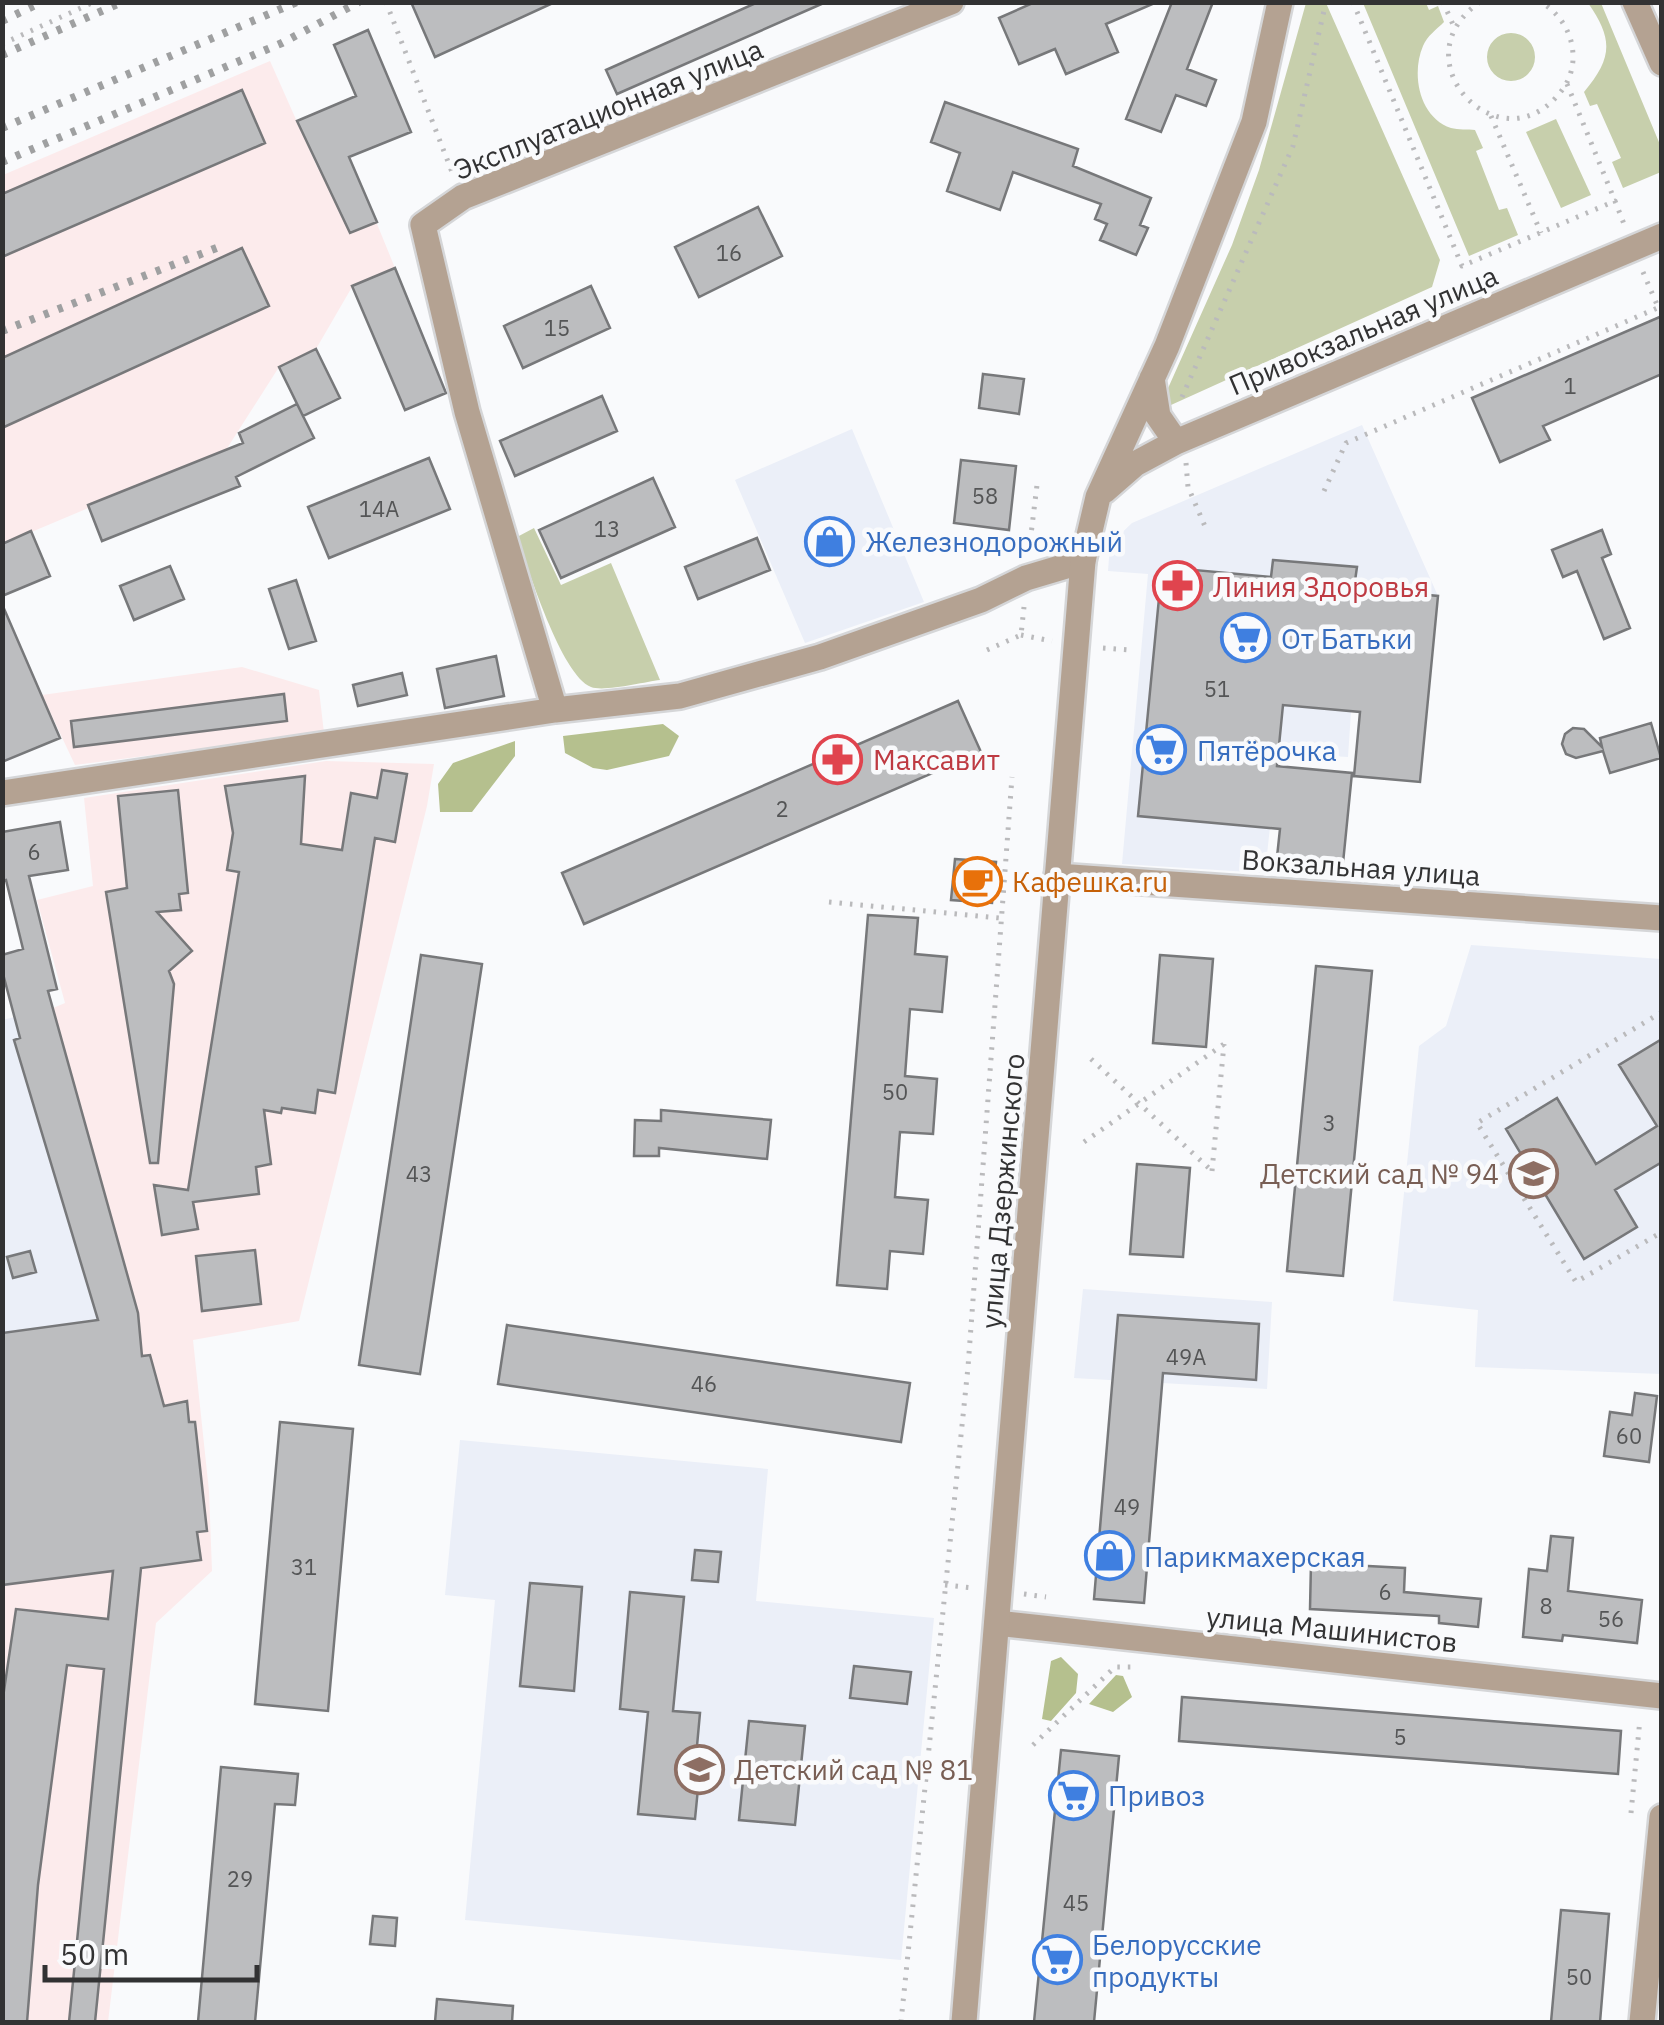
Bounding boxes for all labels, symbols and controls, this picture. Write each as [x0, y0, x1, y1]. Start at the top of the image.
street label: Эксплуатационная улица [448, 30, 768, 188]
house number: 16 [716, 238, 742, 267]
street label: Привокзальная улица [1223, 257, 1503, 403]
house number: 15 [544, 313, 570, 342]
house number: 1 [1563, 371, 1577, 400]
house number: 58 [972, 481, 998, 510]
house number: 14А [359, 494, 399, 523]
house number: 13 [594, 514, 620, 543]
shop icon: Железнодорожный [804, 515, 856, 567]
place label: Железнодорожный [865, 523, 1123, 560]
pharmacy icon: Линия Здоровья [1152, 560, 1204, 612]
place label: Линия Здоровья [1213, 568, 1429, 605]
supermarket icon: От Батьки [1220, 612, 1272, 664]
place label: От Батьки [1281, 620, 1413, 657]
house number: 51 [1204, 674, 1230, 703]
supermarket icon: Пятёрочка [1136, 724, 1188, 776]
place label: Пятёрочка [1197, 732, 1337, 769]
pharmacy icon: Максавит [812, 733, 864, 785]
place label: Максавит [873, 741, 1000, 778]
house number: 2 [775, 794, 789, 823]
house number: 6 [27, 837, 41, 866]
street label: Вокзальная улица [1240, 840, 1482, 894]
cafe icon: Кафешка.ru [951, 855, 1003, 907]
place label: Кафешка.ru [1012, 863, 1168, 900]
street label: улица Дзержинского [972, 1052, 1032, 1330]
house number: 50 [882, 1077, 908, 1106]
house number: 3 [1322, 1108, 1336, 1137]
school or university icon: Детский сад № 94 [1508, 1147, 1560, 1199]
place label: Детский сад № 94 [1260, 1155, 1499, 1192]
house number: 43 [406, 1159, 432, 1188]
house number: 49А [1166, 1342, 1206, 1371]
house number: 46 [691, 1369, 717, 1398]
house number: 60 [1616, 1421, 1642, 1450]
house number: 49 [1114, 1492, 1140, 1521]
shop icon: Парикмахерская [1083, 1530, 1135, 1582]
place label: Парикмахерская [1144, 1538, 1366, 1575]
house number: 31 [291, 1552, 317, 1581]
house number: 6 [1378, 1577, 1392, 1606]
house number: 8 [1539, 1591, 1553, 1620]
street label: улица Машинистов [1205, 1597, 1459, 1661]
house number: 56 [1598, 1604, 1624, 1633]
house number: 5 [1393, 1722, 1407, 1751]
school or university icon: Детский сад № 81 [673, 1743, 725, 1795]
place label: Детский сад № 81 [734, 1751, 973, 1788]
supermarket icon: Привоз [1047, 1769, 1099, 1821]
place label: Привоз [1108, 1777, 1205, 1814]
house number: 29 [227, 1864, 253, 1893]
house number: 45 [1063, 1888, 1089, 1917]
scale bar [45, 1920, 258, 1982]
place label: Белорусские продукты [1092, 1926, 1262, 1995]
text: 50 m [60, 1934, 129, 1973]
supermarket icon: Белорусские продукты [1031, 1934, 1083, 1986]
house number: 50 [1566, 1962, 1592, 1991]

